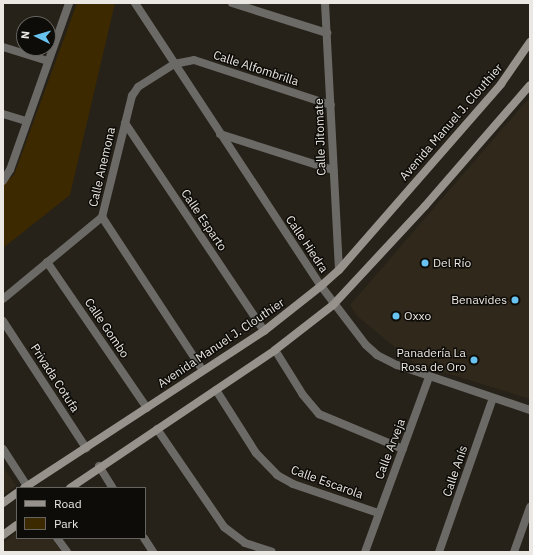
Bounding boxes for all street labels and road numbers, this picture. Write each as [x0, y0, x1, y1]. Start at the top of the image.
street label: Calle Alfombrilla [211, 47, 301, 89]
street label: Avenida Manuel J. Clouthier [396, 61, 506, 183]
street label: Calle Jitomate [311, 98, 329, 176]
street label: Calle Anemona [86, 126, 118, 208]
street label: Calle Esparto [178, 186, 230, 254]
street label: Calle Hiedra [283, 213, 331, 275]
street label: Calle Gombo [82, 295, 132, 361]
street label: Avenida Manuel J. Clouthier [155, 295, 287, 391]
street label: Privada Cotufa [28, 341, 82, 415]
street label: Calle Arveja [372, 417, 408, 481]
street label: Calle Anís [440, 444, 470, 498]
street label: Calle Escarola [289, 462, 365, 502]

